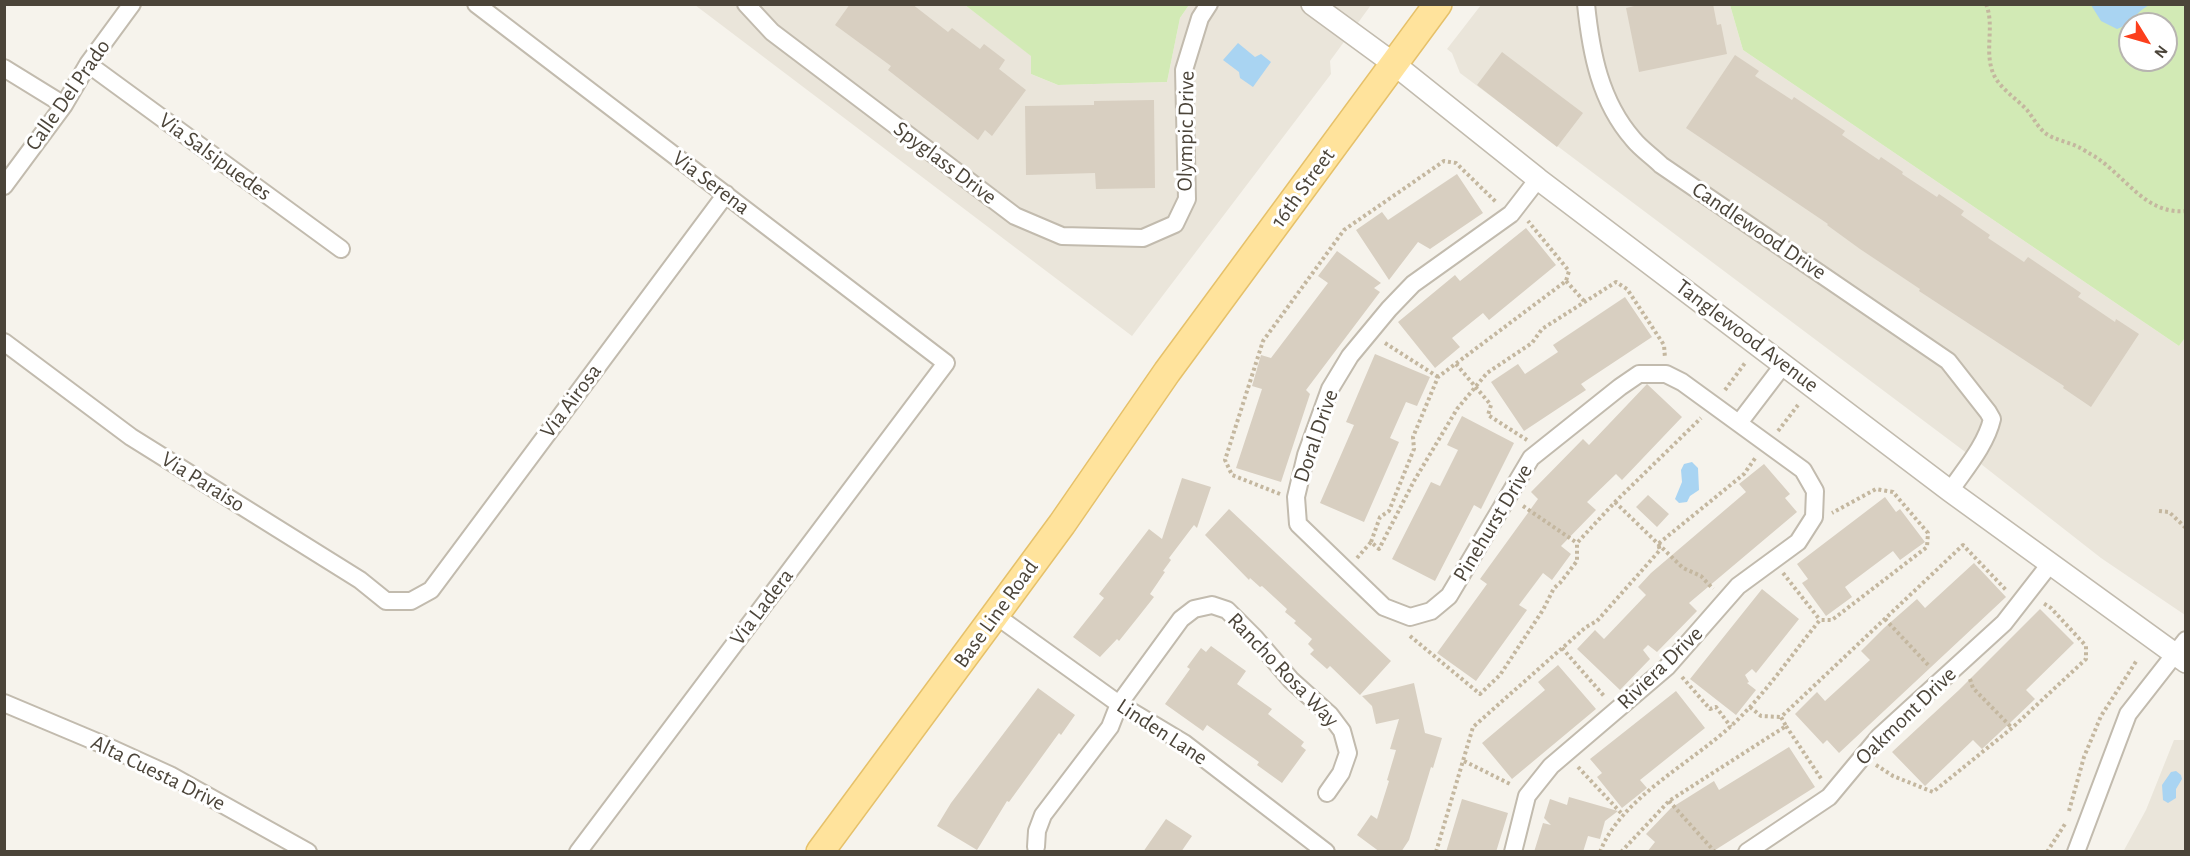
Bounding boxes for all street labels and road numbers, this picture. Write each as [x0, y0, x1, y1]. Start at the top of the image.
street label: Calle Del Prado [20, 34, 116, 156]
street label: Olympic Drive [1172, 70, 1200, 192]
street label: Via Salsipuedes [154, 107, 276, 207]
street label: Spyglass Drive [888, 116, 1002, 210]
street label: 16th Street [1265, 143, 1341, 233]
street label: Via Serena [667, 145, 755, 221]
street label: Candlewood Drive [1687, 176, 1831, 286]
street label: Tanglewood Avenue [1670, 274, 1824, 398]
street label: Via Airosa [535, 359, 607, 443]
street label: Doral Drive [1288, 386, 1344, 486]
street label: Via Paraiso [156, 446, 250, 518]
street label: Pinehurst Drive [1448, 459, 1538, 587]
street label: Base Line Road [948, 555, 1044, 673]
street label: Via Ladera [725, 563, 799, 651]
street label: Rancho Rosa Way [1222, 607, 1344, 733]
street label: Riviera Drive [1612, 621, 1708, 715]
street label: Oakmont Drive [1850, 661, 1962, 771]
street label: Linden Lane [1112, 693, 1212, 771]
street label: Alta Cuesta Drive [87, 729, 229, 817]

